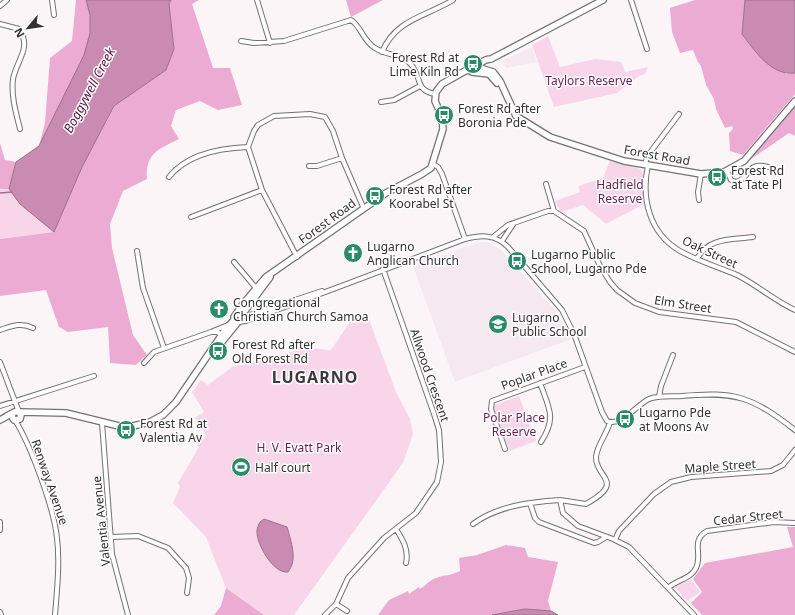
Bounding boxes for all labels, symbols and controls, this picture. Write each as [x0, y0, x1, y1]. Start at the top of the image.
north arrow [8, 8, 48, 48]
text: N [10, 26, 28, 41]
water label: Boggywell Creek [59, 44, 119, 136]
place label: Forest Rd at Lime Kiln Rd [390, 49, 460, 80]
bus stop icon: Forest Rd at Lime Kiln Rd [462, 53, 484, 75]
park label: Taylors Reserve [545, 72, 633, 89]
place label: Forest Rd after Boronia Pde [458, 100, 541, 131]
bus stop icon: Forest Rd after Boronia Pde [433, 104, 455, 126]
street label: Forest Road [623, 141, 691, 169]
place label: Forest Rd at Tate Pl [731, 162, 784, 193]
bus stop icon: Forest Rd at Tate Pl [706, 166, 728, 188]
park label: Hadfield Reserve [596, 176, 644, 207]
place label: Forest Rd after Koorabel St [389, 181, 472, 212]
bus stop icon: Forest Rd after Koorabel St [364, 185, 386, 207]
street label: Forest Road [295, 194, 359, 248]
street label: Oak Street [680, 232, 741, 272]
place label: Lugarno Anglican Church [367, 238, 459, 269]
church icon: Lugarno Anglican Church [342, 242, 364, 264]
place label: Lugarno Public School, Lugarno Pde [531, 246, 647, 277]
bus stop icon: Lugarno Public School, Lugarno Pde [506, 250, 528, 272]
street label: Elm Street [653, 291, 713, 317]
place label: Congregational Christian Church Samoa [233, 294, 368, 325]
church icon: Congregational Christian Church Samoa [208, 298, 230, 320]
place label: Lugarno Public School [512, 309, 587, 340]
school or university icon: Lugarno Public School [487, 313, 509, 335]
street label: Allwood Crescent [406, 326, 454, 424]
place label: Forest Rd after Old Forest Rd [232, 336, 315, 367]
bus stop icon: Forest Rd after Old Forest Rd [207, 340, 229, 362]
street label: Poplar Place [498, 354, 570, 394]
district label: LUGARNO [272, 366, 358, 388]
place label: Lugarno Pde at Moons Av [639, 404, 711, 435]
bus stop icon: Lugarno Pde at Moons Av [614, 408, 636, 430]
park label: Polar Place Reserve [483, 409, 545, 440]
place label: Forest Rd at Valentia Av [140, 415, 208, 446]
bus stop icon: Forest Rd at Valentia Av [115, 419, 137, 441]
street label: Renway Avenue [27, 437, 73, 527]
park label: H. V. Evatt Park [257, 439, 342, 456]
street label: Maple Street [684, 455, 757, 477]
sports icon: Half court [230, 456, 252, 478]
place label: Half court [255, 459, 311, 476]
street label: Valentia Avenue [88, 475, 114, 567]
street label: Cedar Street [712, 505, 784, 529]

